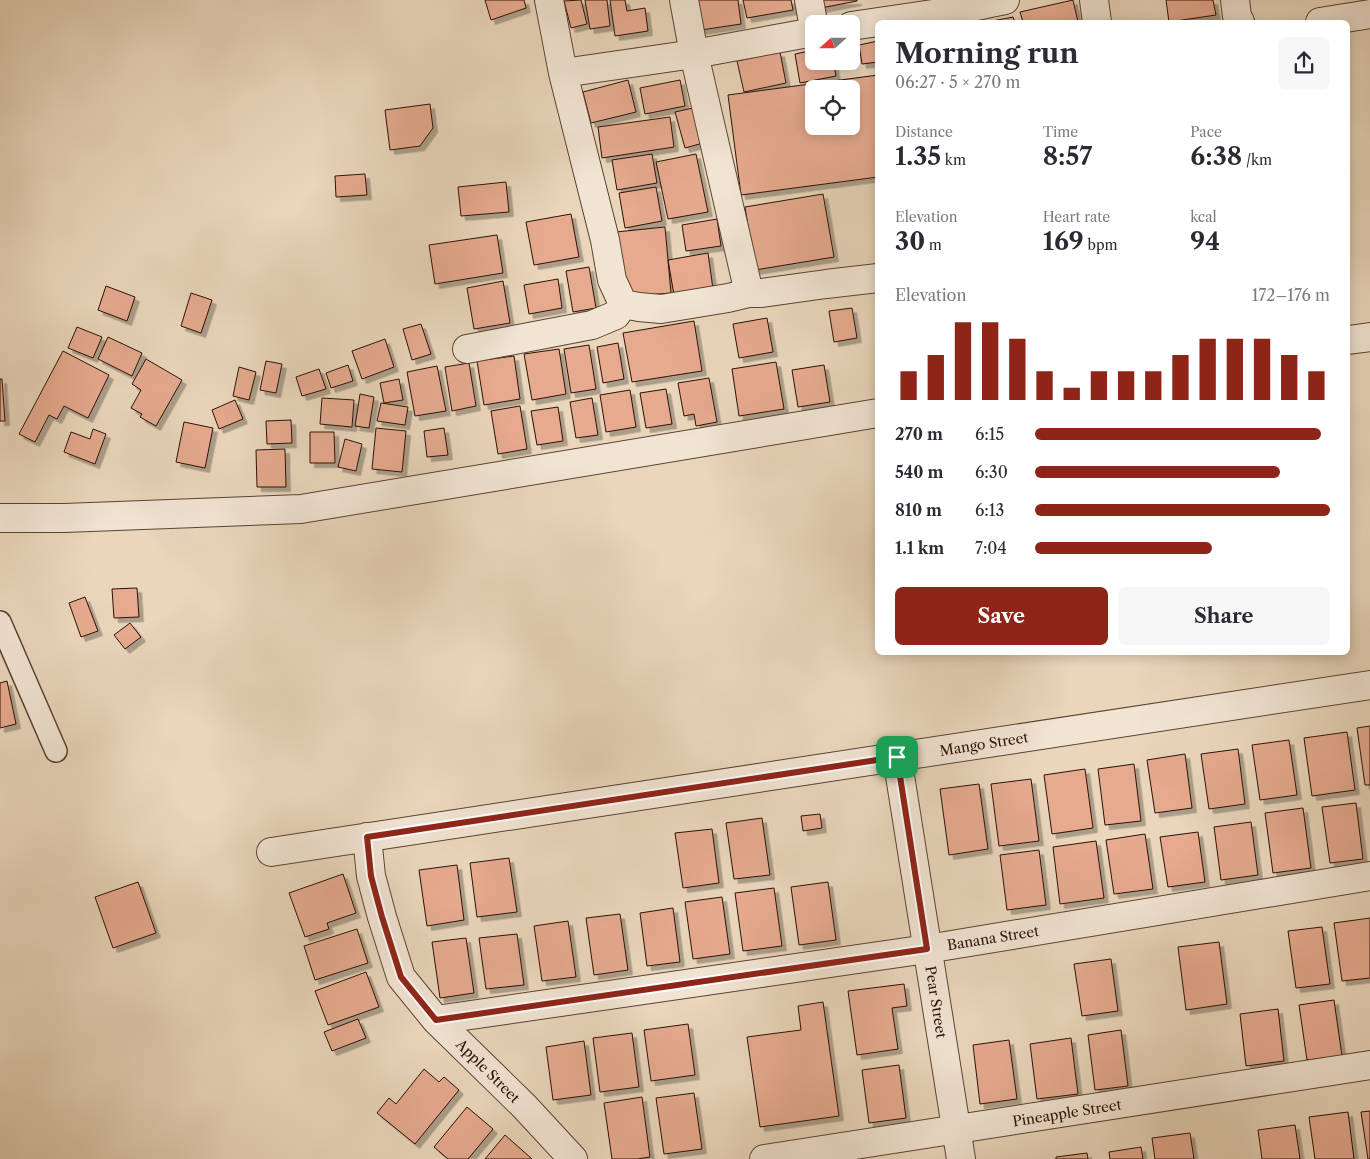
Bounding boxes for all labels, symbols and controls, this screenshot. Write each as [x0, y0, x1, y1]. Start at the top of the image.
north arrow [805, 15, 860, 70]
map controls [805, 15, 860, 135]
text: Morning run [895, 36, 1079, 70]
button: share [1278, 37, 1330, 89]
text: 06:27 · 5 × 270 m [895, 72, 1020, 92]
button: locate [805, 80, 860, 135]
text: Distance [895, 123, 953, 141]
text: Time [1043, 123, 1078, 141]
text: Pace [1190, 123, 1222, 141]
text: 1.35 [895, 141, 941, 172]
text: 8:57 [1043, 141, 1092, 172]
text: 6:38 [1190, 141, 1242, 172]
text: km [941, 151, 966, 169]
text: /km [1242, 151, 1272, 169]
text: Elevation [895, 208, 958, 226]
text: Heart rate [1043, 208, 1110, 226]
text: kcal [1190, 208, 1217, 226]
text: 30 [895, 226, 925, 257]
text: 169 [1043, 226, 1084, 257]
text: 94 [1190, 226, 1220, 257]
text: m [925, 236, 942, 254]
text: bpm [1084, 236, 1118, 254]
text: Elevation [895, 285, 966, 305]
text: 172–176 m [1252, 285, 1330, 305]
text: 270 m [895, 424, 943, 444]
text: 6:15 [975, 424, 1004, 444]
text: 540 m [895, 462, 943, 482]
text: 6:30 [975, 462, 1008, 482]
text: 810 m [895, 500, 942, 520]
text: 6:13 [975, 500, 1004, 520]
text: 1.1 km [895, 538, 944, 558]
text: 7:04 [975, 538, 1007, 558]
button: Save [895, 587, 1108, 645]
button: Share [1118, 587, 1330, 645]
street label: Mango Street [938, 728, 1030, 760]
pin [876, 736, 918, 778]
icon: arrive [883, 743, 911, 771]
street label: Banana Street [946, 922, 1040, 954]
street label: Pear Street [921, 964, 951, 1040]
street label: Apple Street [452, 1035, 524, 1107]
street label: Pineapple Street [1011, 1095, 1123, 1131]

